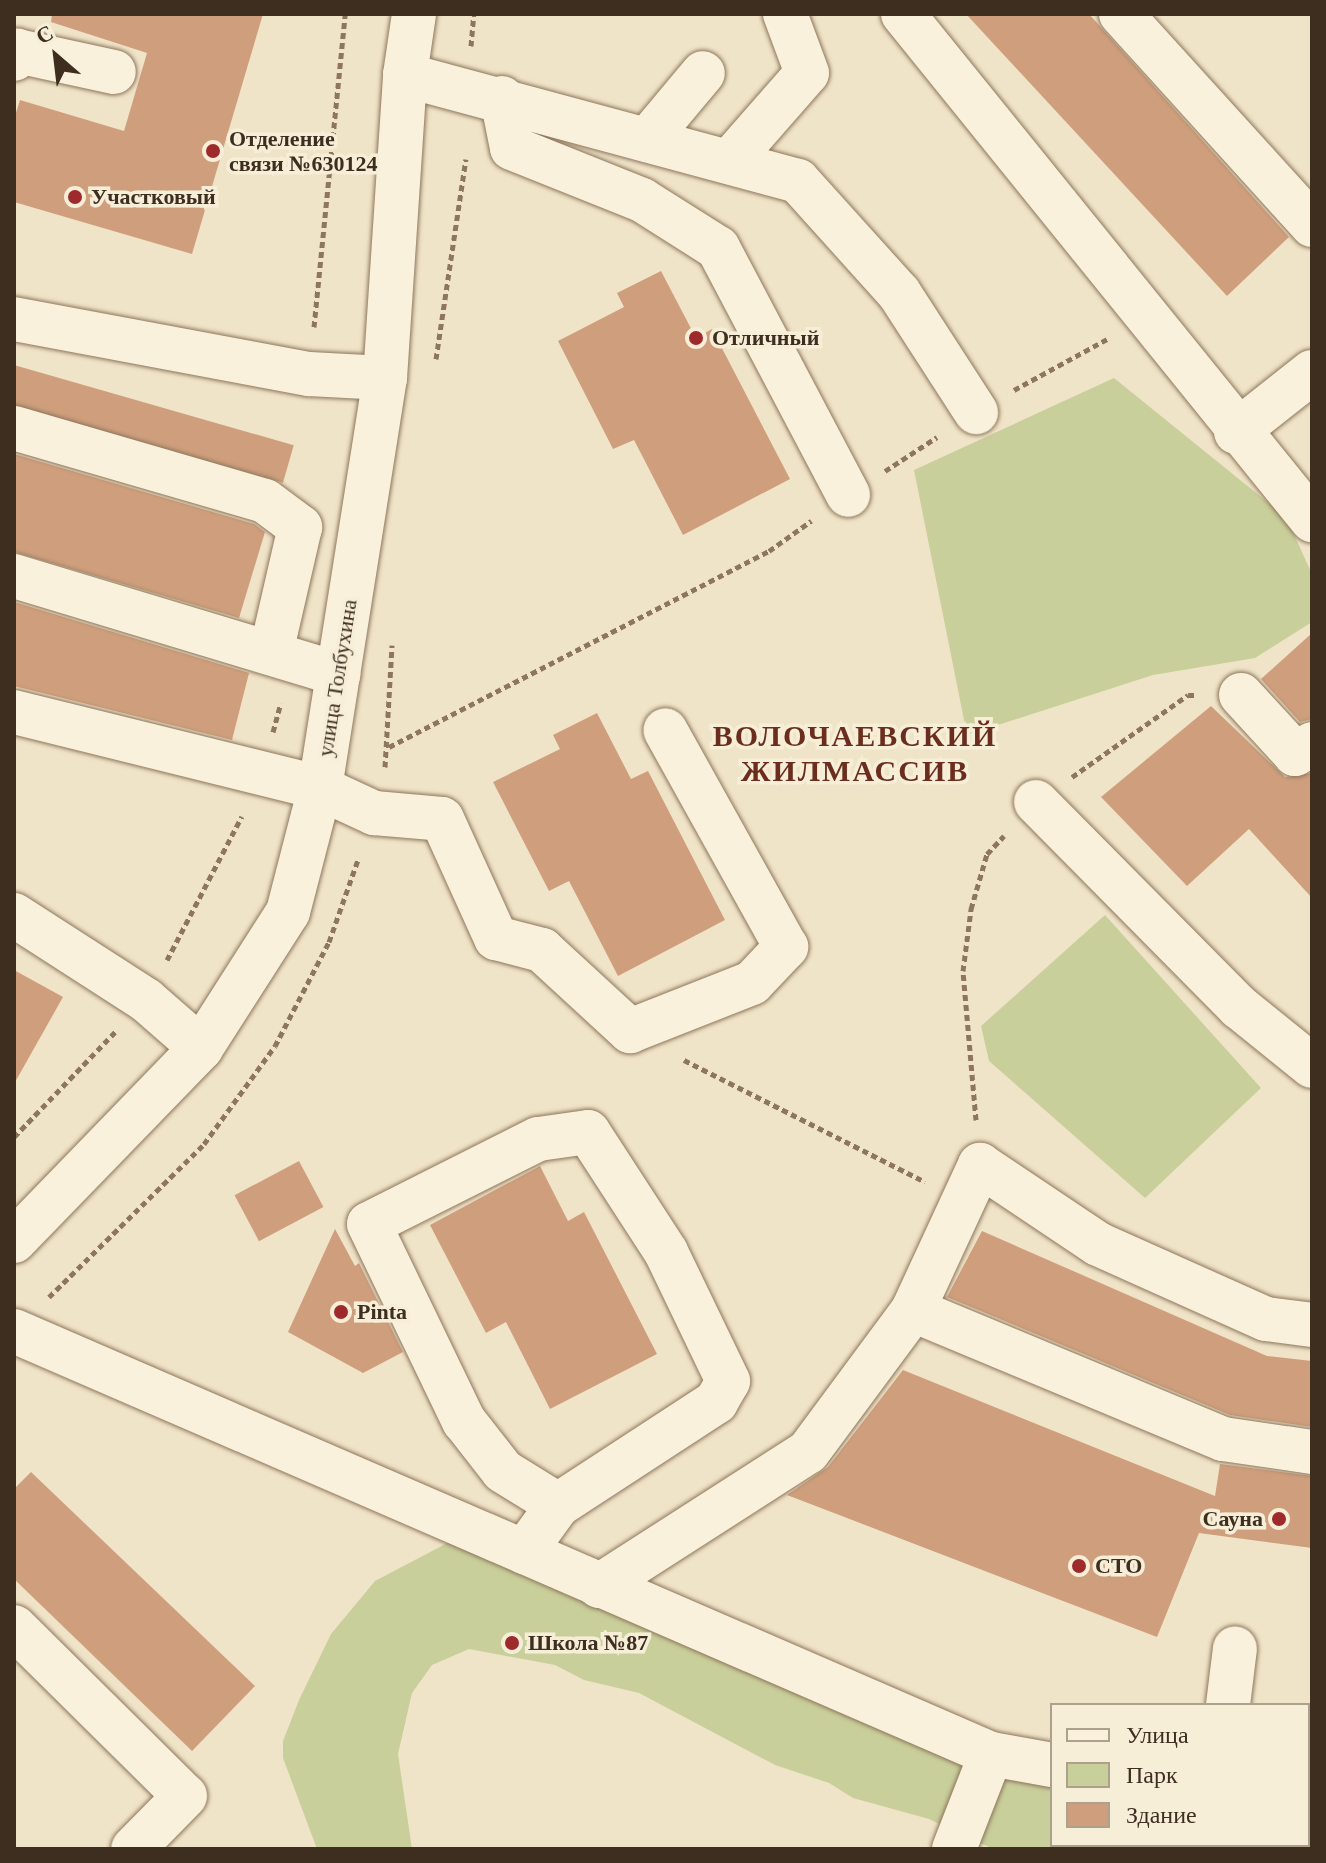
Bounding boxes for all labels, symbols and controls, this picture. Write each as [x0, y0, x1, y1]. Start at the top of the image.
north arrow [16, 16, 96, 96]
text: С [32, 20, 57, 49]
place label: Отделение связи №630124 [229, 125, 377, 176]
marker: Отделение связи №630124 [204, 142, 222, 160]
place label: Участковый [91, 184, 216, 210]
marker: Участковый [66, 188, 84, 206]
place label: Отличный [712, 325, 819, 351]
marker: Отличный [687, 329, 705, 347]
street label: улица Толбухина [312, 597, 362, 759]
district label: ВОЛОЧАЕВСКИЙ ЖИЛМАССИВ [713, 718, 997, 788]
place label: Pinta [357, 1299, 407, 1325]
marker: Pinta [332, 1303, 350, 1321]
place label: Сауна [1203, 1506, 1263, 1532]
marker: Сауна [1270, 1510, 1288, 1528]
place label: СТО [1095, 1553, 1142, 1579]
marker: СТО [1070, 1557, 1088, 1575]
place label: Школа №87 [528, 1630, 648, 1656]
marker: Школа №87 [503, 1634, 521, 1652]
legend [1050, 1703, 1310, 1847]
text: Улица [1126, 1722, 1189, 1748]
text: Парк [1126, 1762, 1178, 1788]
text: Здание [1126, 1802, 1197, 1828]

